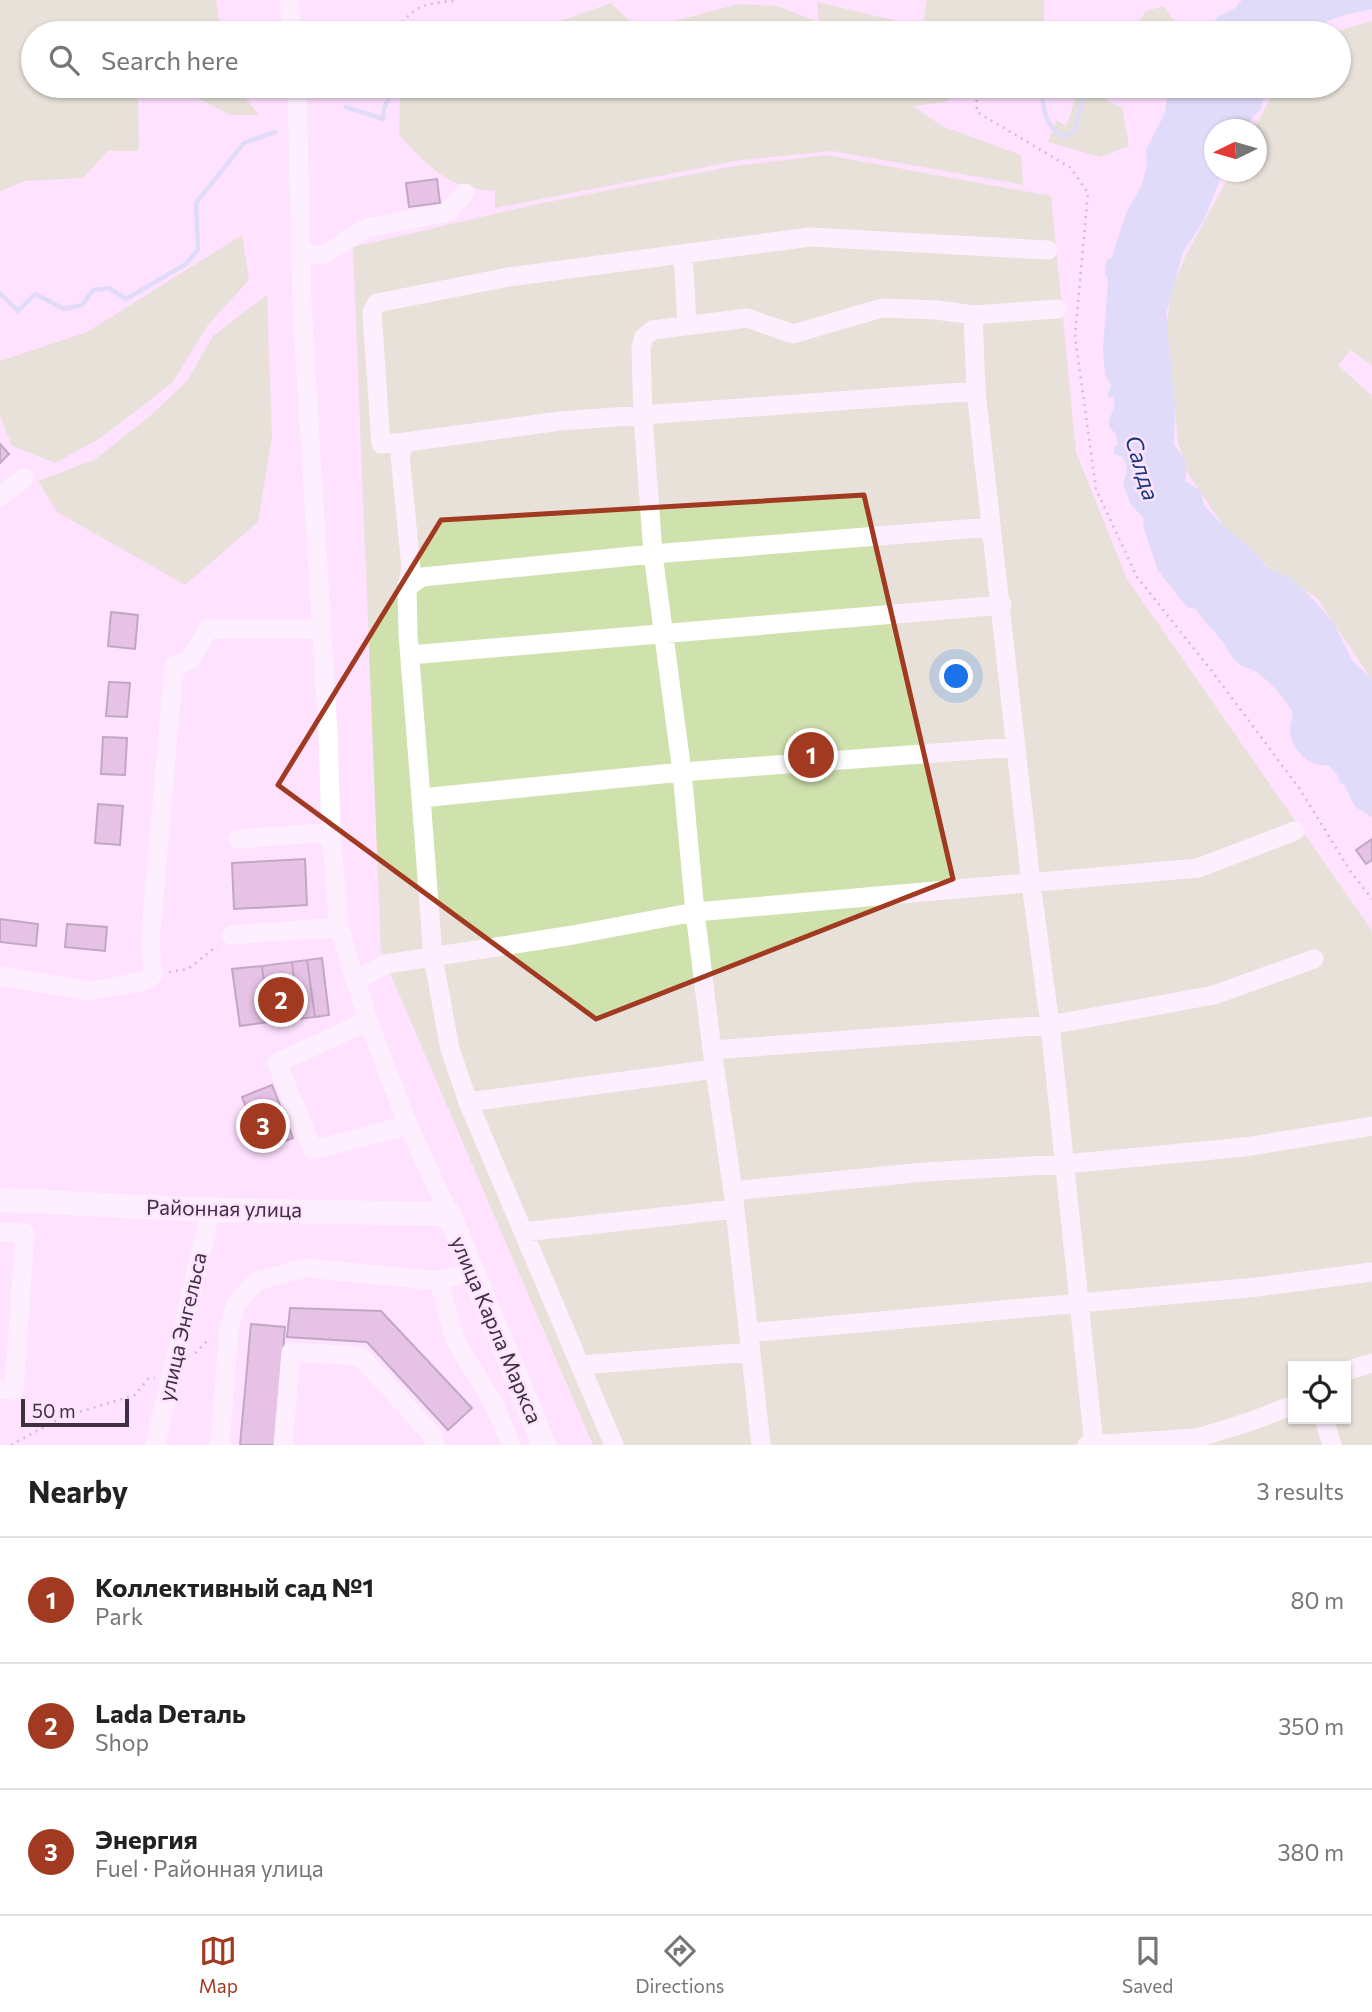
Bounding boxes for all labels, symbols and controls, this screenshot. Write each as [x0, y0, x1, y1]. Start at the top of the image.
search box [21, 21, 1351, 98]
icon: search [45, 41, 83, 79]
text: Search here [101, 44, 239, 75]
north arrow [1204, 119, 1267, 182]
water label: Салда [1120, 432, 1166, 504]
your location [939, 659, 973, 693]
pin: 1 [788, 729, 834, 781]
pin: 2 [258, 974, 304, 1026]
pin: 3 [240, 1100, 286, 1152]
street label: Районная улица [146, 1194, 302, 1221]
street label: улица Карла Маркса [447, 1232, 548, 1427]
street label: улица Энгельса [152, 1250, 211, 1404]
map controls [1288, 1361, 1351, 1424]
button: locate [1288, 1361, 1351, 1424]
scale bar [21, 1396, 130, 1428]
text: 50 m [32, 1399, 76, 1422]
text: Nearby [28, 1472, 128, 1509]
text: 3 results [1257, 1477, 1344, 1505]
text: Коллективный сад №1 [95, 1571, 374, 1602]
text: 1 [46, 1586, 56, 1614]
text: 80 m [1291, 1586, 1344, 1614]
text: Park [95, 1602, 143, 1630]
text: Lada Dеталь [95, 1697, 246, 1728]
text: 2 [44, 1712, 58, 1740]
text: 350 m [1278, 1712, 1344, 1740]
text: Shop [95, 1728, 149, 1756]
text: Энергия [95, 1823, 198, 1854]
text: 3 [44, 1838, 58, 1866]
text: 380 m [1277, 1838, 1344, 1866]
text: Fuel · Районная улица [95, 1854, 324, 1882]
tab: Map [199, 1932, 238, 1997]
tab: Directions [635, 1932, 725, 1997]
tab: Saved [1122, 1932, 1173, 1997]

